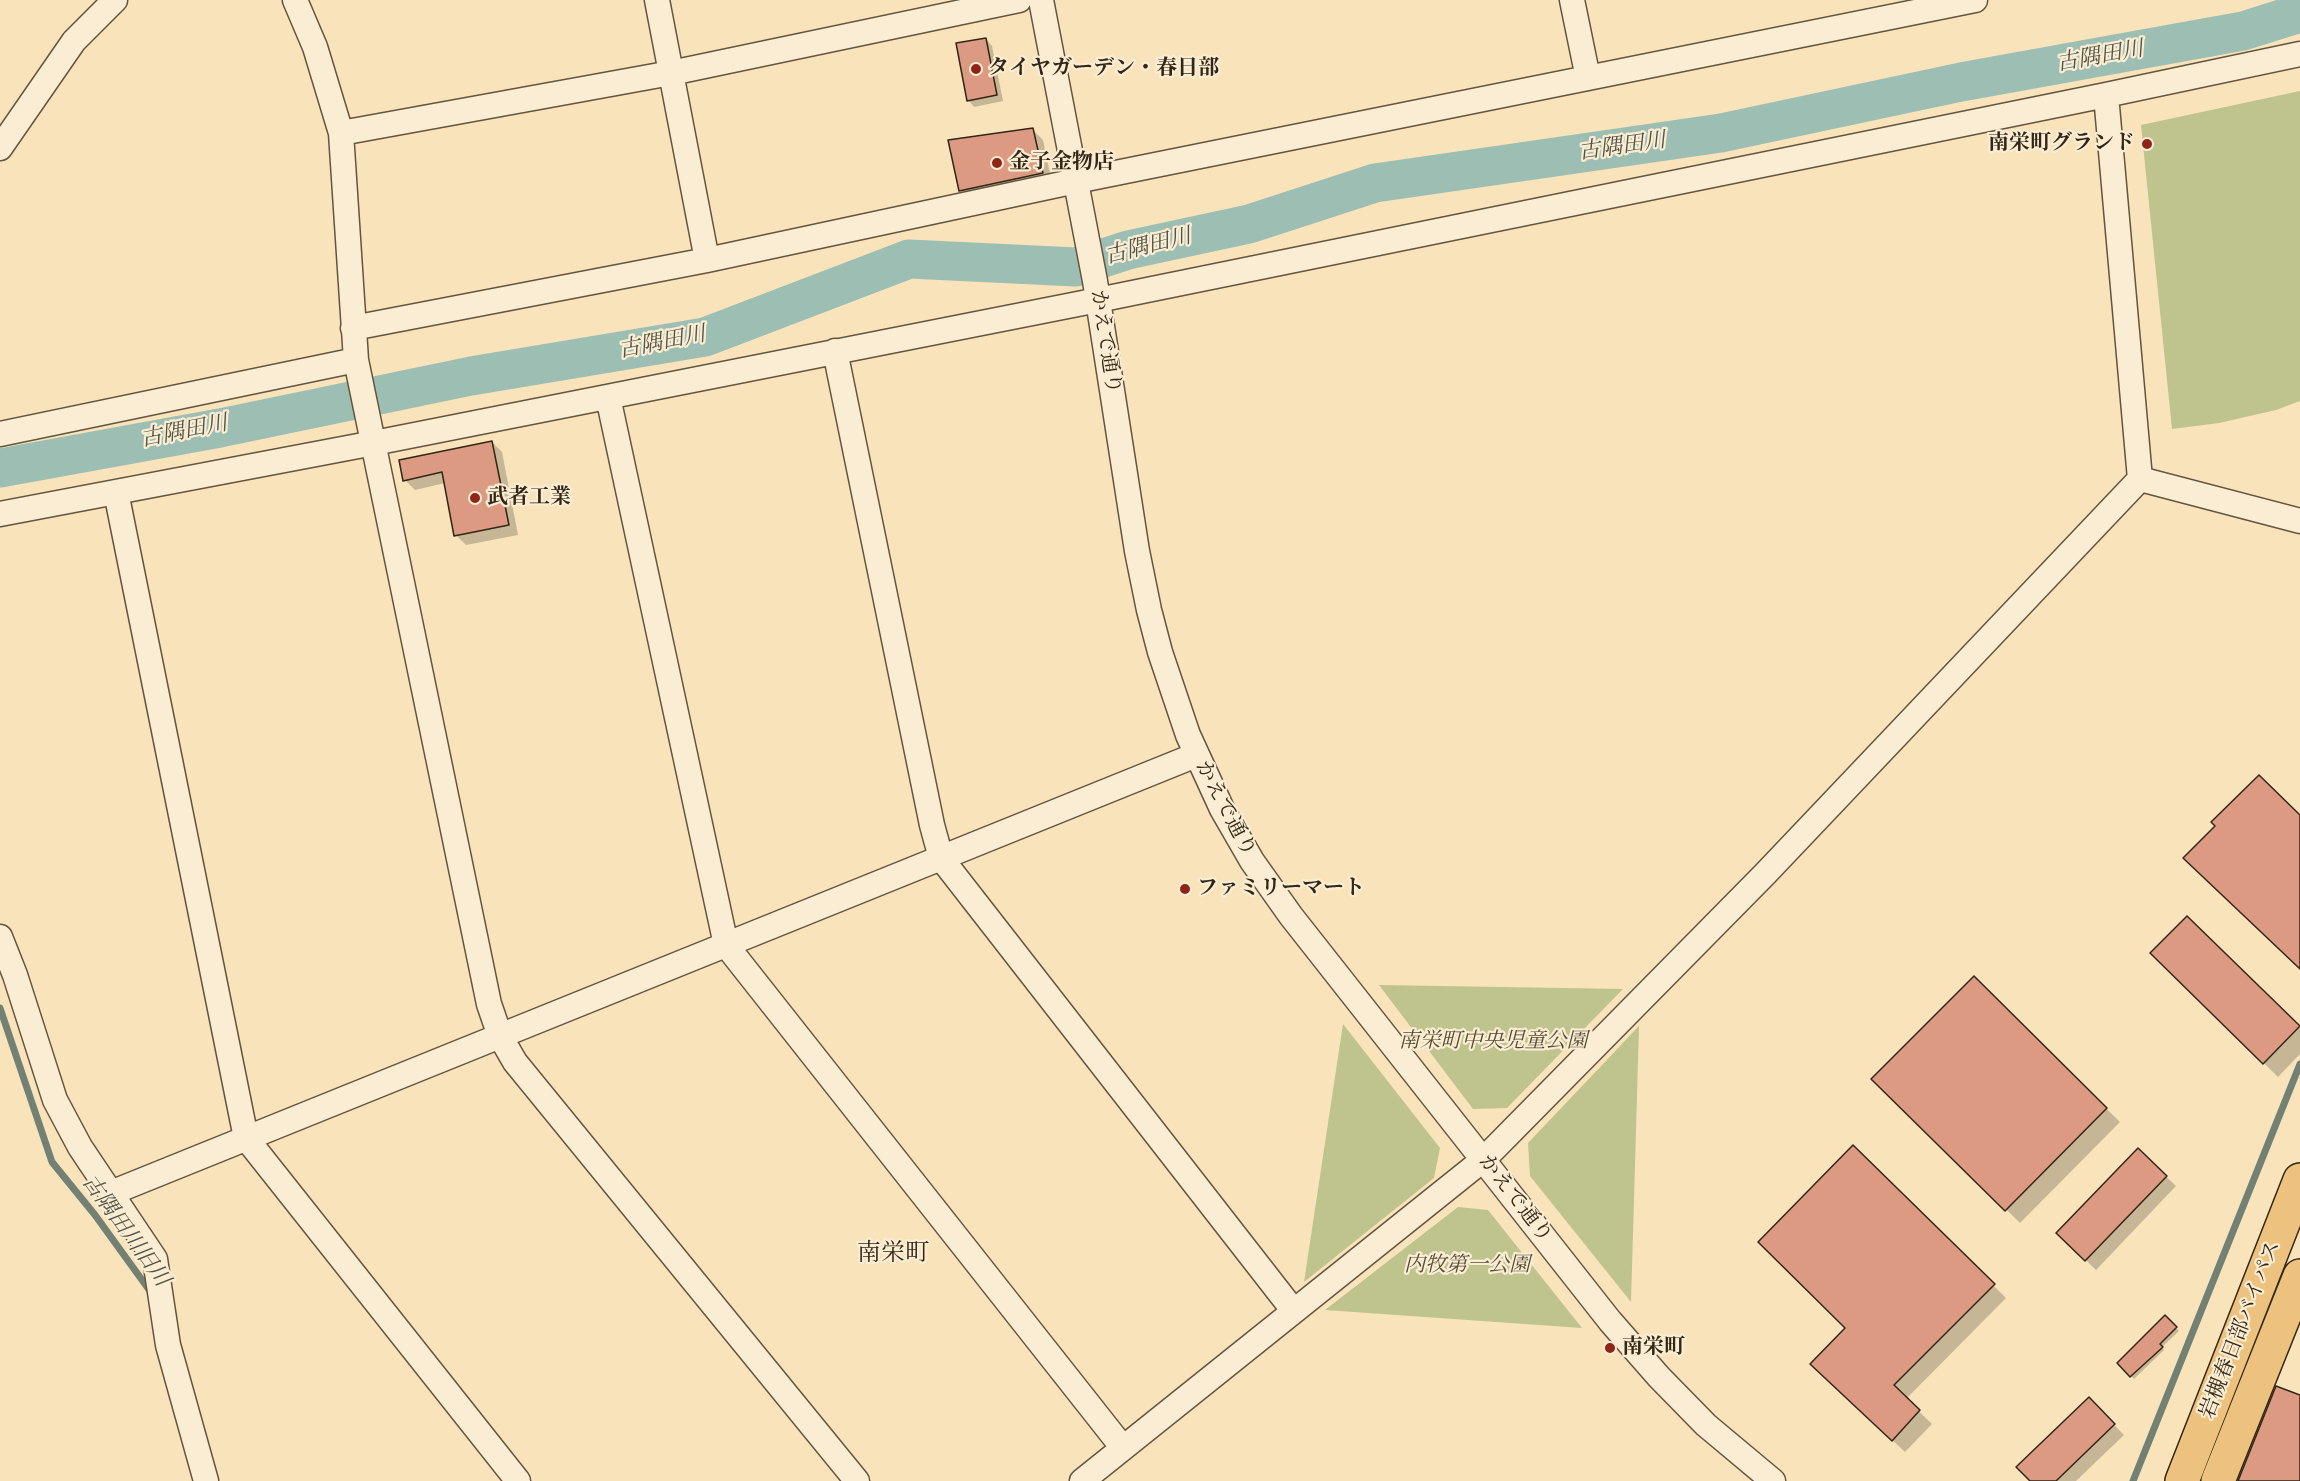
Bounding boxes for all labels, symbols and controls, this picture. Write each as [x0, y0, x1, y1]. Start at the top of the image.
water label: 古隅田川 [2054, 36, 2146, 78]
place label: タイヤガーデン・春日部 [988, 56, 1219, 82]
marker: タイヤガーデン・春日部 [969, 62, 983, 76]
water label: 古隅田川 [1577, 128, 1667, 166]
place label: 南栄町グランド [1988, 131, 2135, 157]
marker: 南栄町グランド [2140, 137, 2154, 151]
place label: 金子金物店 [1009, 150, 1114, 176]
marker: 金子金物店 [990, 156, 1004, 170]
water label: 古隅田川 [1102, 224, 1194, 270]
street label: かえで通り [1084, 288, 1126, 396]
water label: 古隅田川 [616, 322, 708, 364]
water label: 古隅田川 [138, 411, 230, 453]
place label: 武者工業 [487, 485, 571, 511]
marker: 武者工業 [468, 491, 482, 505]
street label: かえで通り [1189, 757, 1261, 861]
place label: ファミリーマート [1197, 876, 1365, 902]
marker: ファミリーマート [1178, 882, 1192, 896]
park label: 南栄町中央児童公園 [1399, 1029, 1587, 1055]
street label: かえで通り [1473, 1150, 1557, 1248]
water label: 古隅田川旧川 [76, 1170, 174, 1292]
street label: 岩槻春日部バイパス [2195, 1237, 2287, 1423]
district label: 南栄町 [857, 1240, 929, 1268]
park label: 内牧第一公園 [1404, 1253, 1530, 1279]
place label: 南栄町 [1622, 1335, 1685, 1361]
marker: 南栄町 [1603, 1341, 1617, 1355]

